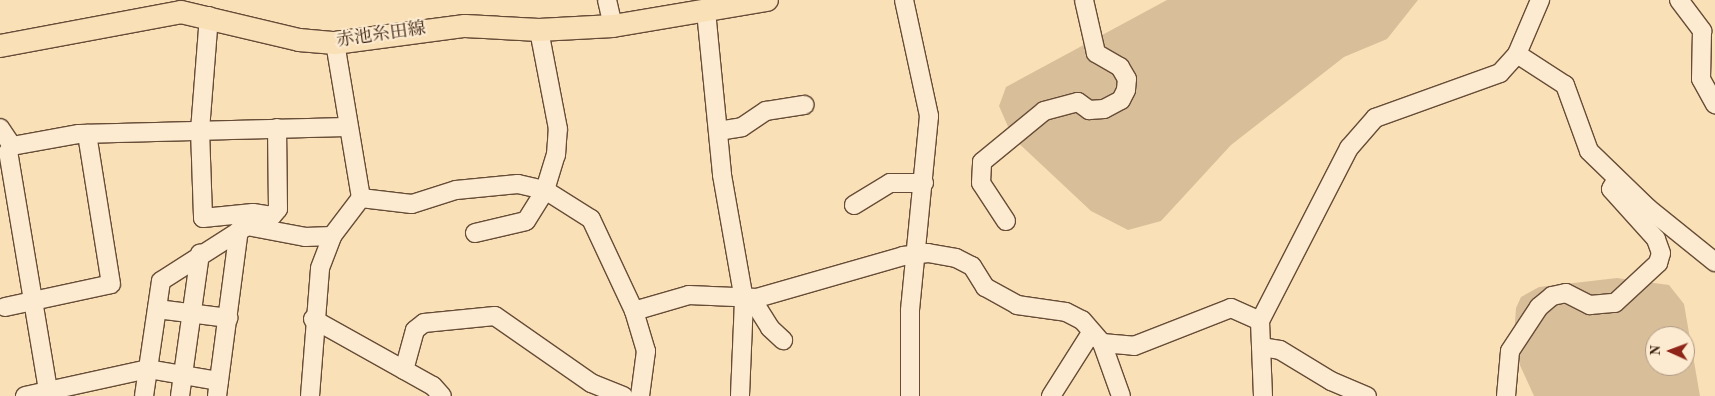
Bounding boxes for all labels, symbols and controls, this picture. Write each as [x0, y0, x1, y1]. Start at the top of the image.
street label: 赤池糸田線 [335, 18, 427, 52]
north arrow [1645, 326, 1695, 376]
text: N [1649, 345, 1663, 356]

